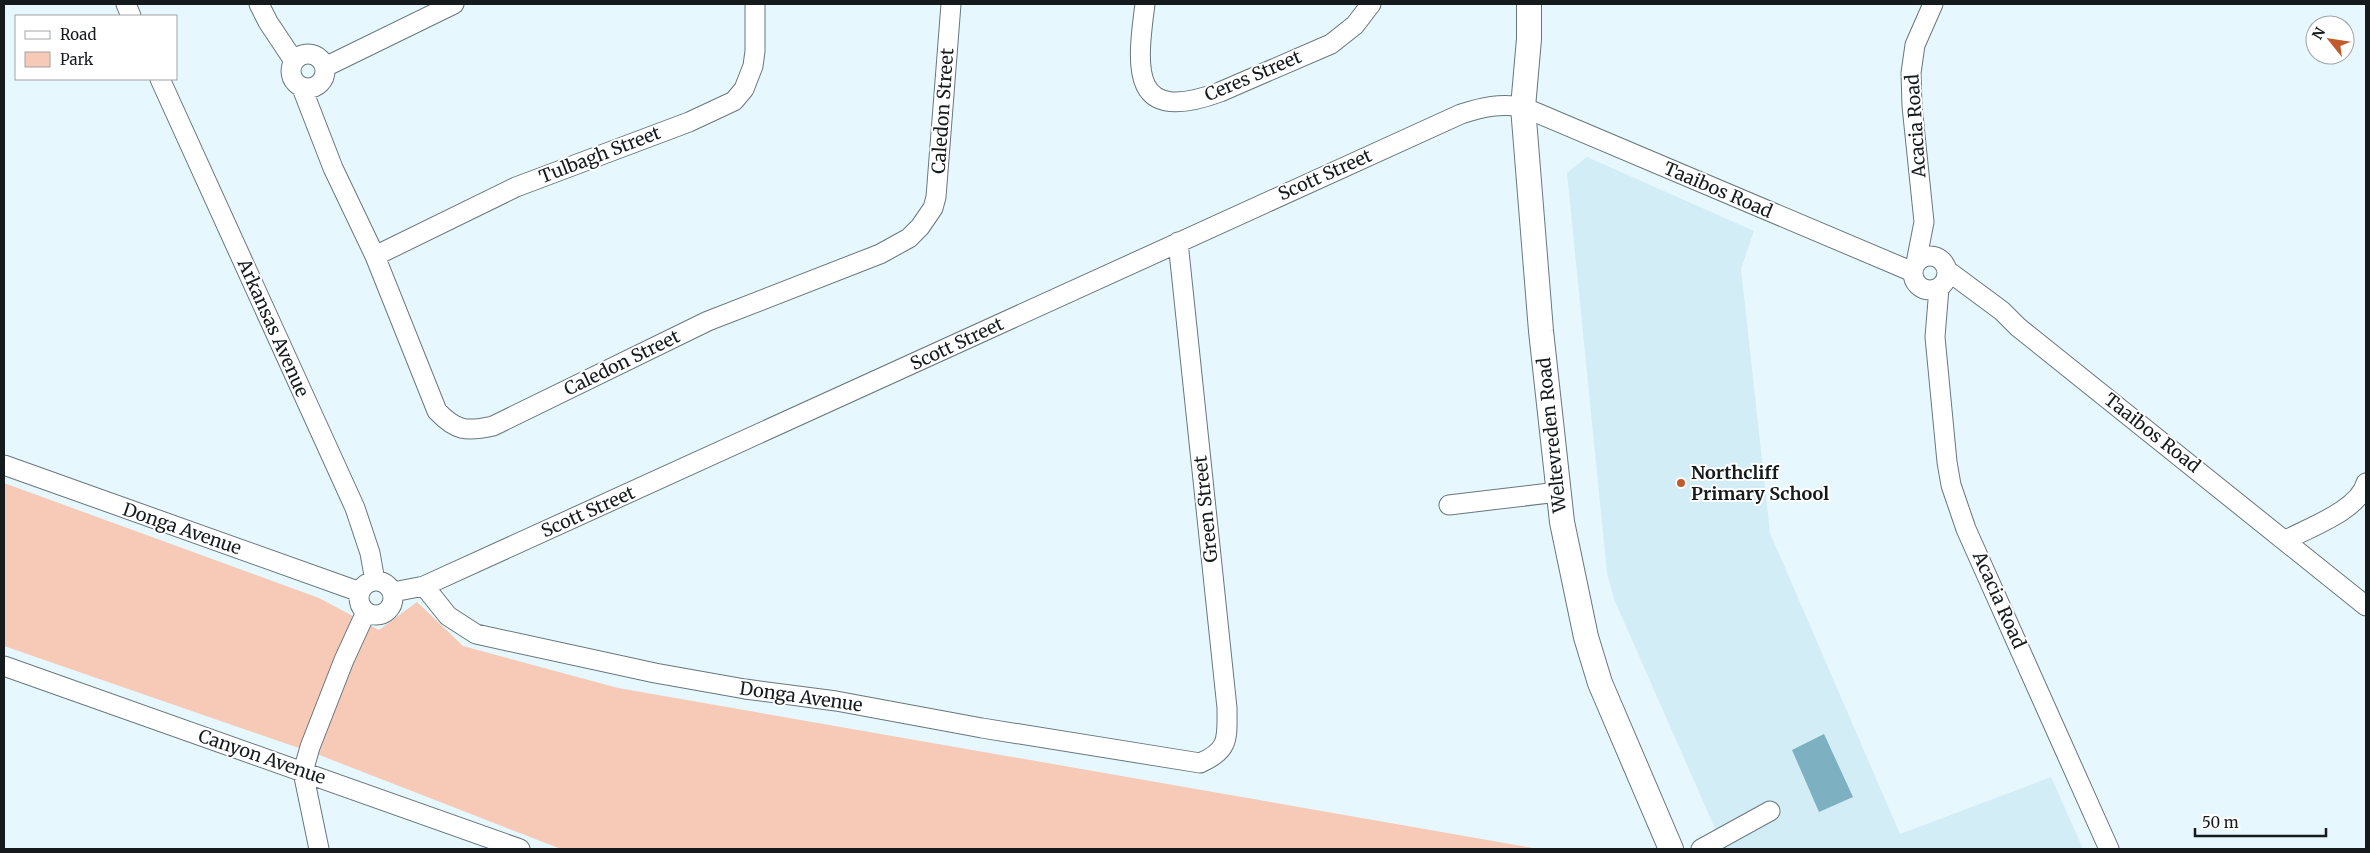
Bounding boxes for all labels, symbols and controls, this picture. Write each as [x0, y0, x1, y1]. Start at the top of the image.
legend [15, 15, 178, 80]
north arrow [2305, 15, 2355, 65]
text: N [2308, 24, 2329, 43]
text: Road [60, 25, 96, 44]
street label: Ceres Street [1201, 45, 1305, 106]
street label: Caledon Street [927, 47, 958, 175]
text: Park [60, 50, 94, 69]
street label: Acacia Road [1900, 73, 1931, 180]
street label: Tulbagh Street [536, 121, 664, 188]
street label: Scott Street [1274, 144, 1375, 205]
street label: Taaibos Road [1660, 156, 1776, 223]
street label: Arkansas Avenue [232, 254, 314, 400]
street label: Scott Street [906, 312, 1007, 375]
street label: Caledon Street [560, 325, 683, 401]
street label: Weltevreden Road [1532, 356, 1571, 515]
street label: Taaibos Road [2100, 388, 2205, 477]
street label: Green Street [1188, 455, 1223, 564]
place label: Northcliff Primary School [1691, 461, 1829, 505]
marker: Northcliff Primary School [1675, 477, 1687, 489]
street label: Scott Street [537, 481, 638, 542]
street label: Donga Avenue [120, 497, 245, 560]
street label: Acacia Road [1967, 547, 2031, 652]
street label: Donga Avenue [738, 676, 864, 717]
street label: Canyon Avenue [195, 724, 329, 789]
scale bar [2195, 806, 2326, 838]
text: 50 m [2202, 813, 2239, 832]

